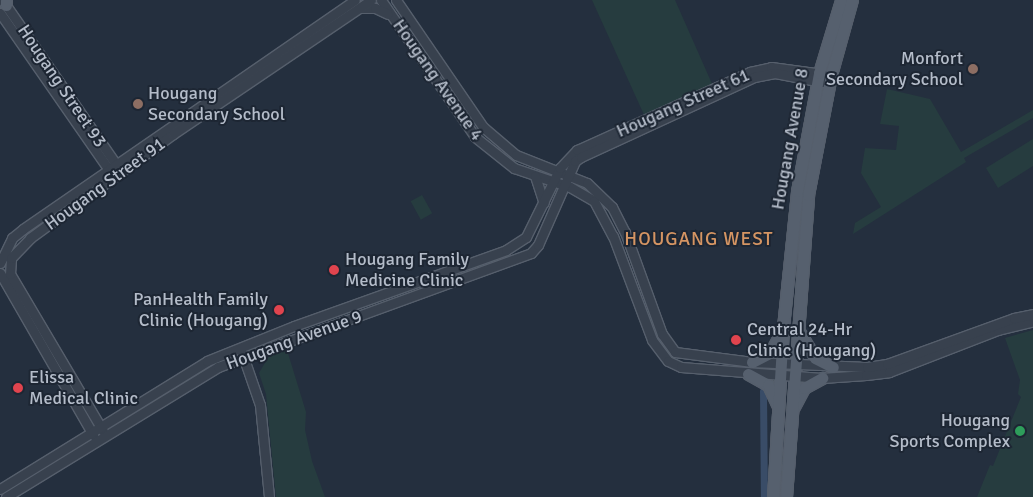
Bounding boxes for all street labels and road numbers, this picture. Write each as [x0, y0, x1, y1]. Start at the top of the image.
street label: Hougang Avenue 4 [388, 15, 488, 145]
street label: Hougang Street 93 [13, 20, 111, 152]
street label: Hougang Street 61 [613, 64, 753, 142]
street label: Hougang Avenue 8 [767, 67, 813, 211]
street label: Hougang Street 91 [41, 133, 169, 235]
street label: Hougang Avenue 9 [223, 305, 365, 375]

